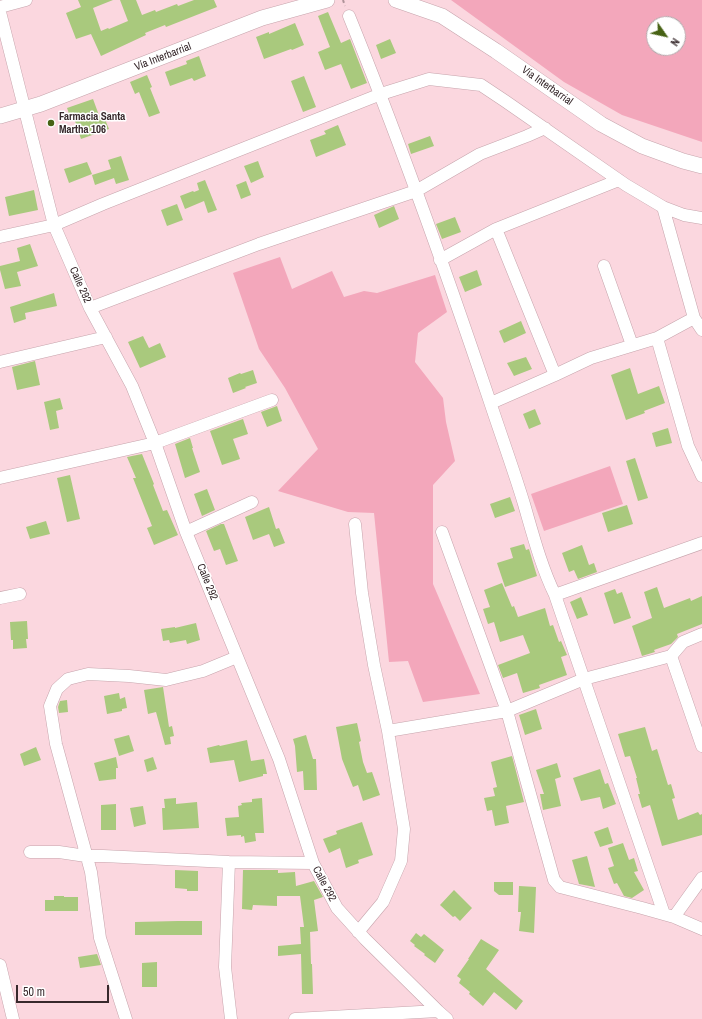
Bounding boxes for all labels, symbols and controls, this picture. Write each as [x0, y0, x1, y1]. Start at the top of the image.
north arrow [646, 16, 686, 56]
text: N [667, 36, 683, 49]
street label: Vía Interbarrial [133, 40, 193, 74]
street label: Vía Interbarrial [519, 64, 575, 108]
place label: Farmacia Santa Martha 106 [59, 110, 125, 136]
marker: Farmacia Santa Martha 106 [46, 118, 56, 128]
street label: Calle 292 [66, 265, 94, 305]
street label: Calle 292 [194, 562, 220, 602]
street label: Calle 292 [309, 864, 339, 904]
scale bar [18, 977, 111, 1003]
text: 50 m [23, 984, 45, 1000]

